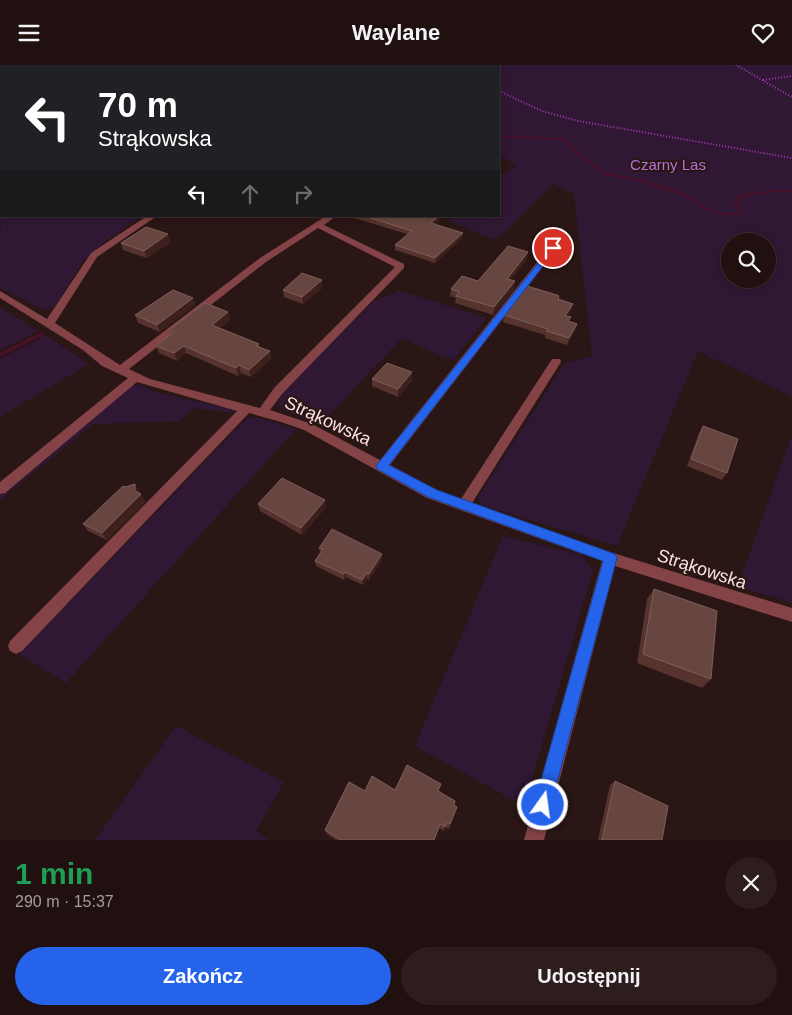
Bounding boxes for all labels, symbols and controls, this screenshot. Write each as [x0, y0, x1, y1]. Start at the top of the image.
icon: menu [15, 19, 43, 47]
icon: heart [749, 19, 777, 47]
text: Waylane [352, 20, 440, 45]
icon: left [15, 85, 80, 150]
text: 70 m [98, 85, 178, 124]
text: Strąkowska [98, 126, 212, 151]
park label: Czarny Las [630, 156, 706, 173]
icon: left [183, 180, 211, 208]
icon: ahead [236, 180, 264, 208]
icon: right [289, 180, 317, 208]
pin [532, 227, 574, 269]
map controls [721, 233, 776, 288]
button: search [721, 233, 776, 288]
icon: arrive [539, 234, 567, 262]
street label: Strąkowska [282, 392, 375, 450]
street label: Strąkowska [655, 545, 750, 593]
position arrow [516, 778, 568, 830]
text: 1 min [15, 857, 93, 890]
button: close [725, 857, 777, 909]
text: 290 m · 15:37 [15, 893, 114, 910]
button: Zakończ [15, 947, 391, 1005]
button: Udostępnij [401, 947, 777, 1005]

